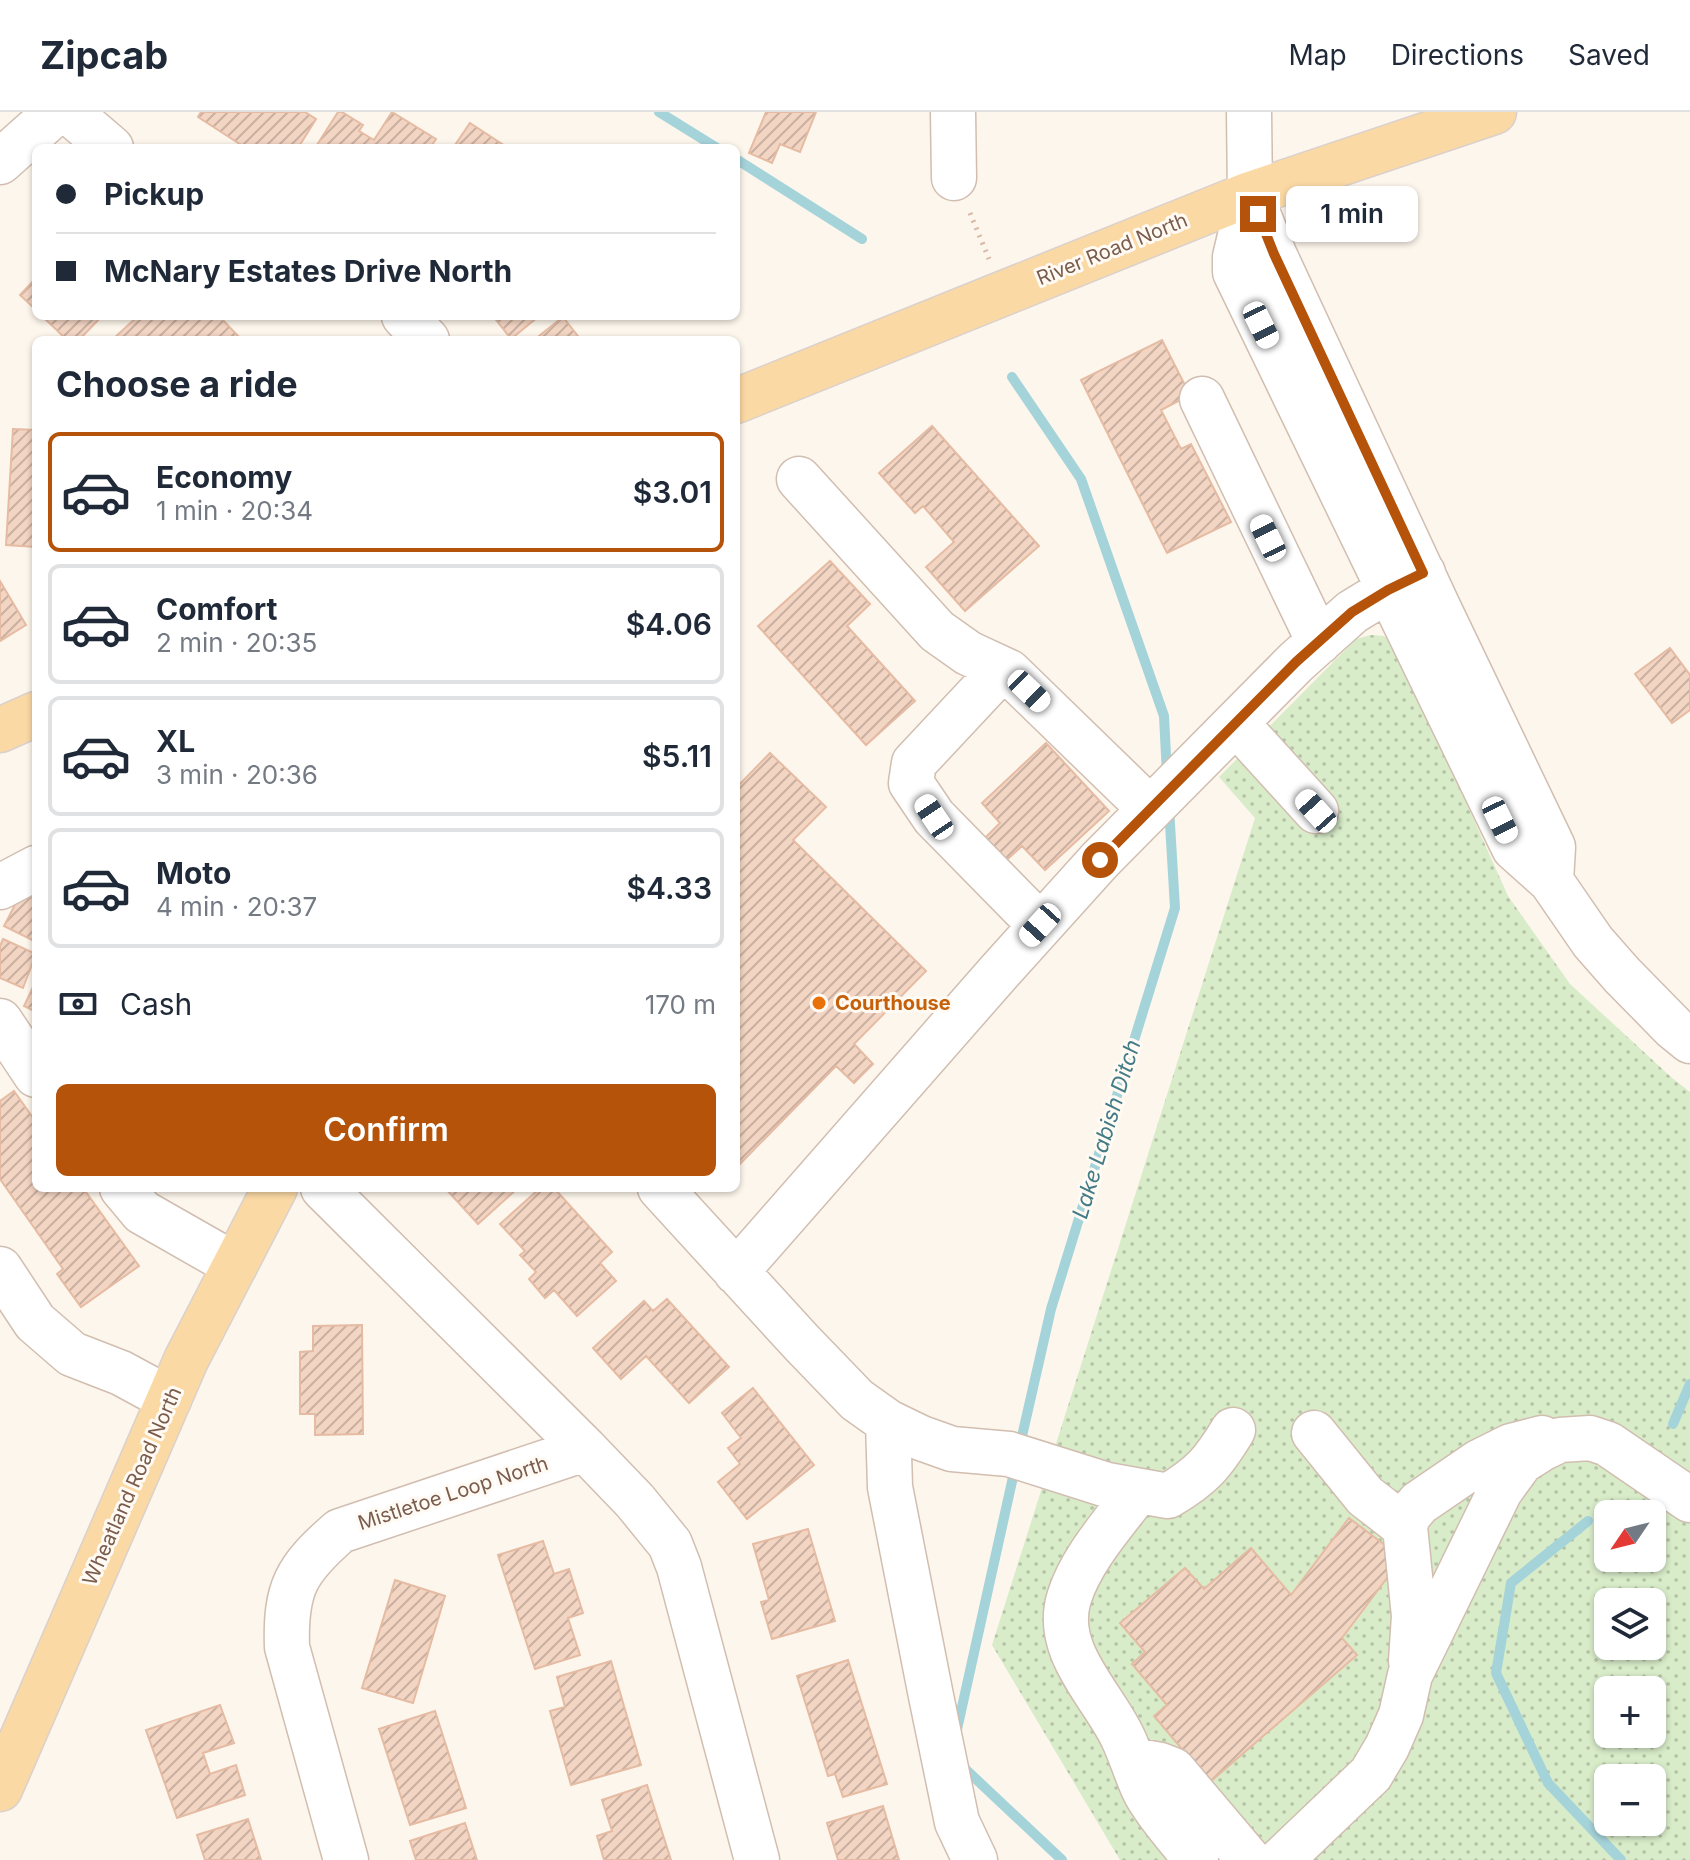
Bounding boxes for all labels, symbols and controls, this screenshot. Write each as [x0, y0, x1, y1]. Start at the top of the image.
text: Zipcab [40, 32, 168, 78]
text: Map [1288, 38, 1347, 72]
text: Directions [1391, 38, 1524, 72]
text: Saved [1568, 38, 1650, 72]
text: Pickup [104, 176, 204, 212]
callout: 1 min [1286, 186, 1418, 242]
route end [1240, 196, 1276, 232]
text: 1 min [1320, 198, 1384, 229]
street label: River Road North [1033, 208, 1191, 290]
text: McNary Estates Drive North [104, 253, 512, 289]
car [1240, 298, 1282, 352]
text: Choose a ride [56, 362, 298, 406]
icon: car [60, 456, 132, 528]
text: Economy [156, 459, 292, 495]
text: $3.01 [633, 474, 712, 510]
text: 1 min · 20:34 [156, 495, 313, 526]
car [1247, 511, 1289, 565]
icon: car [60, 588, 132, 660]
text: Comfort [156, 591, 277, 627]
text: $4.06 [626, 606, 712, 642]
text: 2 min · 20:35 [156, 627, 317, 658]
car [1003, 666, 1055, 716]
icon: car [60, 720, 132, 792]
text: XL [156, 723, 195, 759]
text: $5.11 [642, 738, 712, 774]
text: 3 min · 20:36 [156, 759, 318, 790]
car [1291, 785, 1341, 837]
car [911, 790, 957, 844]
car [1479, 793, 1521, 847]
route start [1082, 842, 1118, 878]
icon: car [60, 852, 132, 924]
text: Moto [156, 855, 231, 891]
text: $4.33 [627, 870, 712, 906]
text: 4 min · 20:37 [156, 891, 317, 922]
car [1015, 899, 1065, 951]
icon: cash [56, 982, 100, 1026]
text: Cash [120, 986, 192, 1022]
text: 170 m [645, 989, 716, 1020]
place label: Courthouse [835, 991, 951, 1015]
marker: Courthouse [810, 994, 828, 1012]
water label: Lake Labish Ditch [1066, 1036, 1146, 1222]
button: Confirm [56, 1084, 716, 1176]
street label: Wheatland Road North [78, 1383, 186, 1589]
street label: Mistletoe Loop North [355, 1451, 551, 1535]
north arrow [1594, 1500, 1666, 1572]
map controls [1594, 1500, 1666, 1836]
button: layers [1594, 1588, 1666, 1660]
button: + [1594, 1676, 1666, 1748]
button: − [1594, 1764, 1666, 1836]

